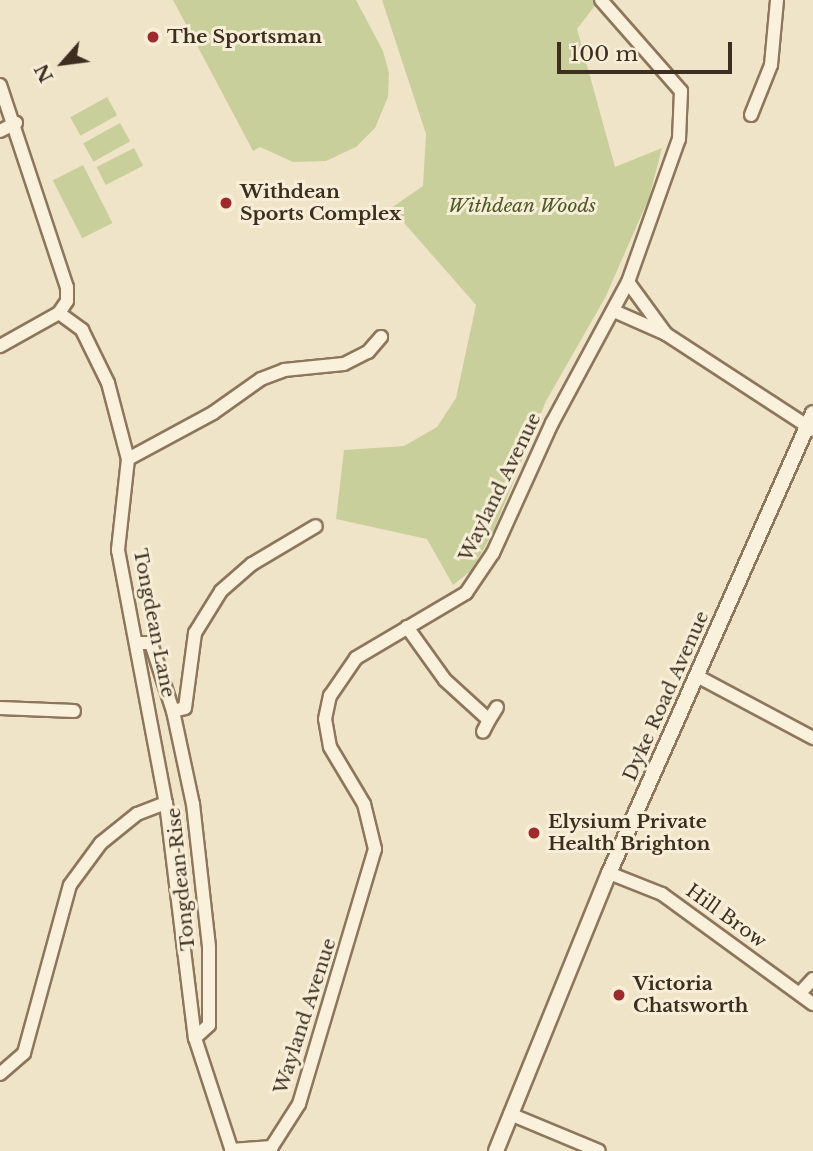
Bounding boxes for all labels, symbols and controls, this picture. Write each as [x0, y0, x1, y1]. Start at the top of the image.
place label: The Sportsman [167, 26, 322, 48]
north arrow [28, 28, 98, 98]
scale bar [561, 28, 736, 72]
marker: The Sportsman [145, 29, 161, 45]
text: 100 m [570, 41, 638, 67]
text: N [30, 60, 58, 86]
place label: Withdean Sports Complex [240, 181, 401, 225]
marker: Withdean Sports Complex [218, 195, 234, 211]
park label: Withdean Woods [448, 195, 596, 217]
street label: Wayland Avenue [454, 409, 546, 565]
street label: Tongdean Lane [128, 547, 180, 699]
street label: Dyke Road Avenue [618, 607, 714, 785]
street label: Tongdean Rise [162, 806, 200, 952]
place label: Elysium Private Health Brighton [548, 811, 710, 855]
marker: Elysium Private Health Brighton [526, 825, 542, 841]
street label: Hill Brow [681, 879, 771, 953]
street label: Wayland Avenue [269, 935, 341, 1097]
place label: Victoria Chatsworth [633, 973, 748, 1017]
marker: Victoria Chatsworth [611, 987, 627, 1003]

